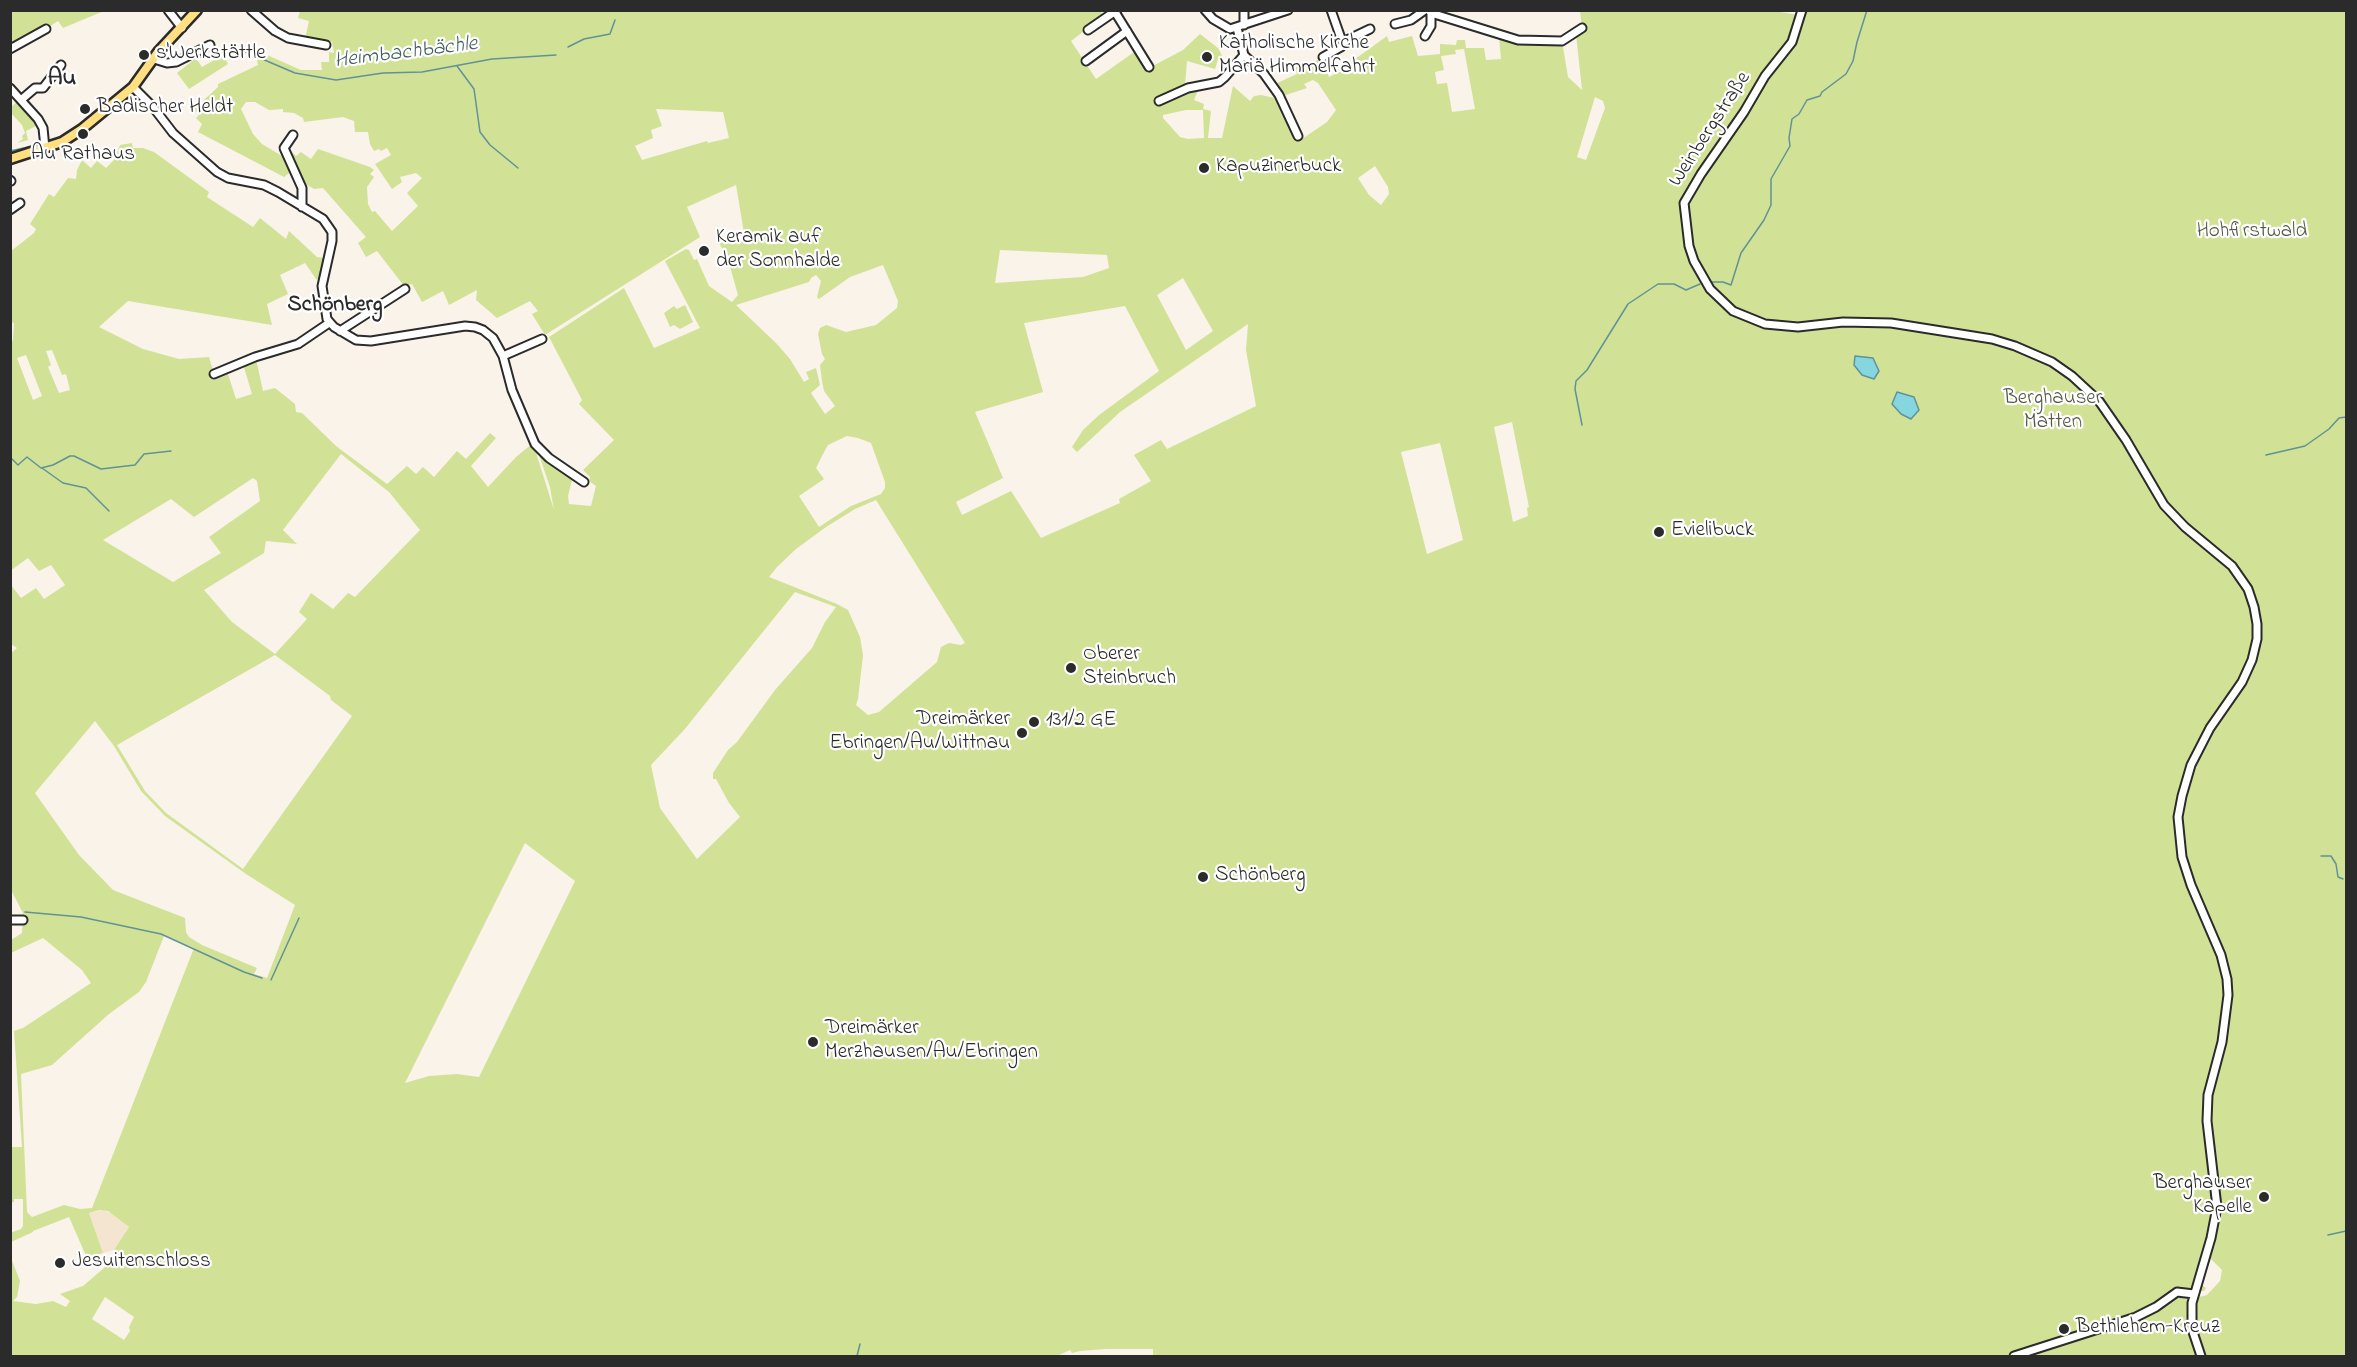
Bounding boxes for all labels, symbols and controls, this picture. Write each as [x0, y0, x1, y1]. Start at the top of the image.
water label: Heimbachbächle [333, 32, 479, 76]
place label: Katholische Kirche Mariä Himmelfahrt [1219, 32, 1375, 82]
place label: s'Werkstättle [156, 42, 266, 68]
marker: s'Werkstättle [137, 48, 151, 62]
marker: Katholische Kirche Mariä Himmelfahrt [1200, 50, 1214, 64]
district label: Au [48, 66, 76, 94]
street label: Weinbergstraße [1664, 68, 1758, 192]
place label: Badischer Heldt [97, 96, 233, 122]
marker: Badischer Heldt [78, 102, 92, 116]
marker: Au Rathaus [76, 127, 90, 141]
place label: Au Rathaus [31, 143, 135, 169]
place label: Kapuzinerbuck [1216, 155, 1341, 181]
marker: Kapuzinerbuck [1197, 161, 1211, 175]
park label: Hohfirstwald [2197, 220, 2307, 246]
place label: Keramik auf der Sonnhalde [716, 226, 840, 276]
marker: Keramik auf der Sonnhalde [697, 244, 711, 258]
district label: Schönberg [288, 293, 382, 319]
park label: Berghauser Matten [2004, 387, 2102, 437]
place label: Evielibuck [1671, 519, 1754, 545]
marker: Evielibuck [1652, 525, 1666, 539]
place label: Oberer Steinbruch [1083, 643, 1176, 693]
marker: Oberer Steinbruch [1064, 661, 1078, 675]
place label: Dreimärker Ebringen/Au/Wittnau [830, 708, 1010, 758]
place label: 131/2 GE [1046, 709, 1116, 735]
marker: 131/2 GE [1027, 715, 1041, 729]
marker: Dreimärker Ebringen/Au/Wittnau [1015, 726, 1029, 740]
place label: Schönberg [1215, 864, 1306, 890]
marker: Schönberg [1196, 870, 1210, 884]
place label: Dreimärker Merzhausen/Au/Ebringen [825, 1017, 1038, 1067]
marker: Dreimärker Merzhausen/Au/Ebringen [806, 1035, 820, 1049]
place label: Berghauser Kapelle [2153, 1172, 2252, 1222]
marker: Berghauser Kapelle [2257, 1190, 2271, 1204]
place label: Jesuitenschloss [72, 1250, 211, 1276]
marker: Jesuitenschloss [53, 1256, 67, 1270]
place label: Bethlehem-Kreuz [2076, 1316, 2220, 1342]
marker: Bethlehem-Kreuz [2057, 1322, 2071, 1336]

